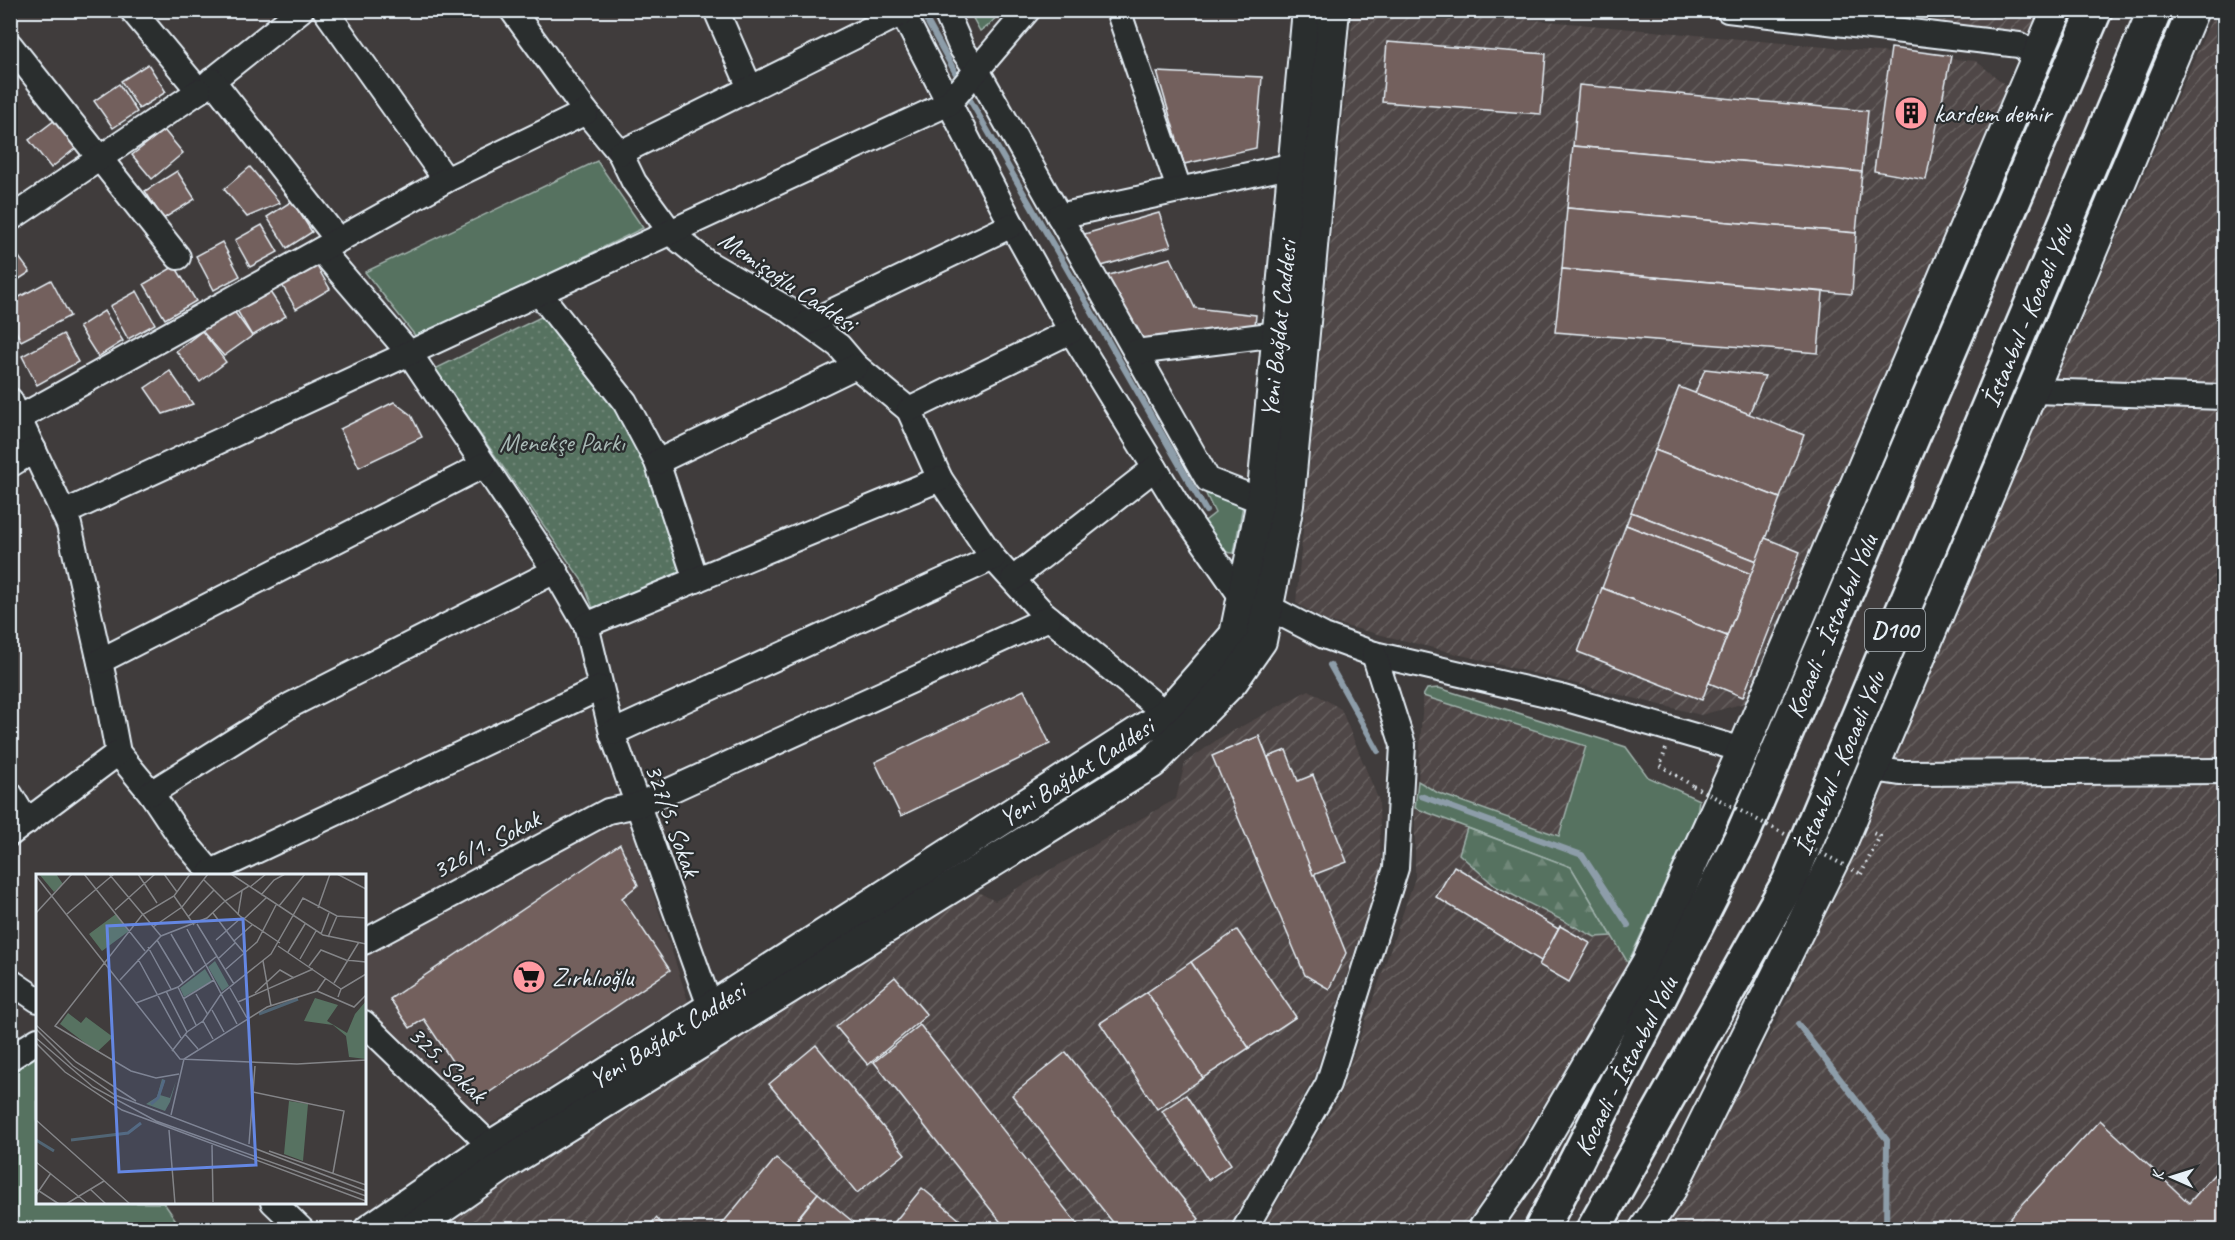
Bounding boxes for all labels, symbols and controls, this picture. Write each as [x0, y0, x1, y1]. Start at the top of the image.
building icon: kardem demir [1893, 95, 1929, 131]
place label: kardem demir [1934, 97, 2054, 130]
street label: İstanbul - Kocaeli Yolu [1974, 217, 2082, 412]
street label: Memişoğlu Caddesi [712, 223, 866, 341]
street label: Yeni Bağdat Caddesi [1253, 236, 1305, 419]
park label: Menekşe Parkı [499, 426, 626, 459]
street label: Kocaeli - İstanbul Yolu [1778, 528, 1886, 723]
road number: D100 [1865, 609, 1925, 651]
street label: İstanbul - Kocaeli Yolu [1786, 665, 1894, 860]
street label: Yeni Bağdat Caddesi [993, 708, 1162, 835]
street label: 327/5. Sokak [637, 759, 709, 883]
street label: 326/1. Sokak [426, 802, 547, 887]
inset map [36, 874, 366, 1204]
supermarket icon: Zırhlıoğlu [511, 959, 547, 995]
place label: Zırhlıoğlu [552, 961, 635, 994]
street label: Kocaeli - İstanbul Yolu [1566, 970, 1685, 1161]
street label: Yeni Bağdat Caddesi [583, 973, 754, 1097]
street label: 325. Sokak [401, 1019, 495, 1111]
north arrow [2142, 1147, 2202, 1207]
text: K [2148, 1168, 2168, 1181]

